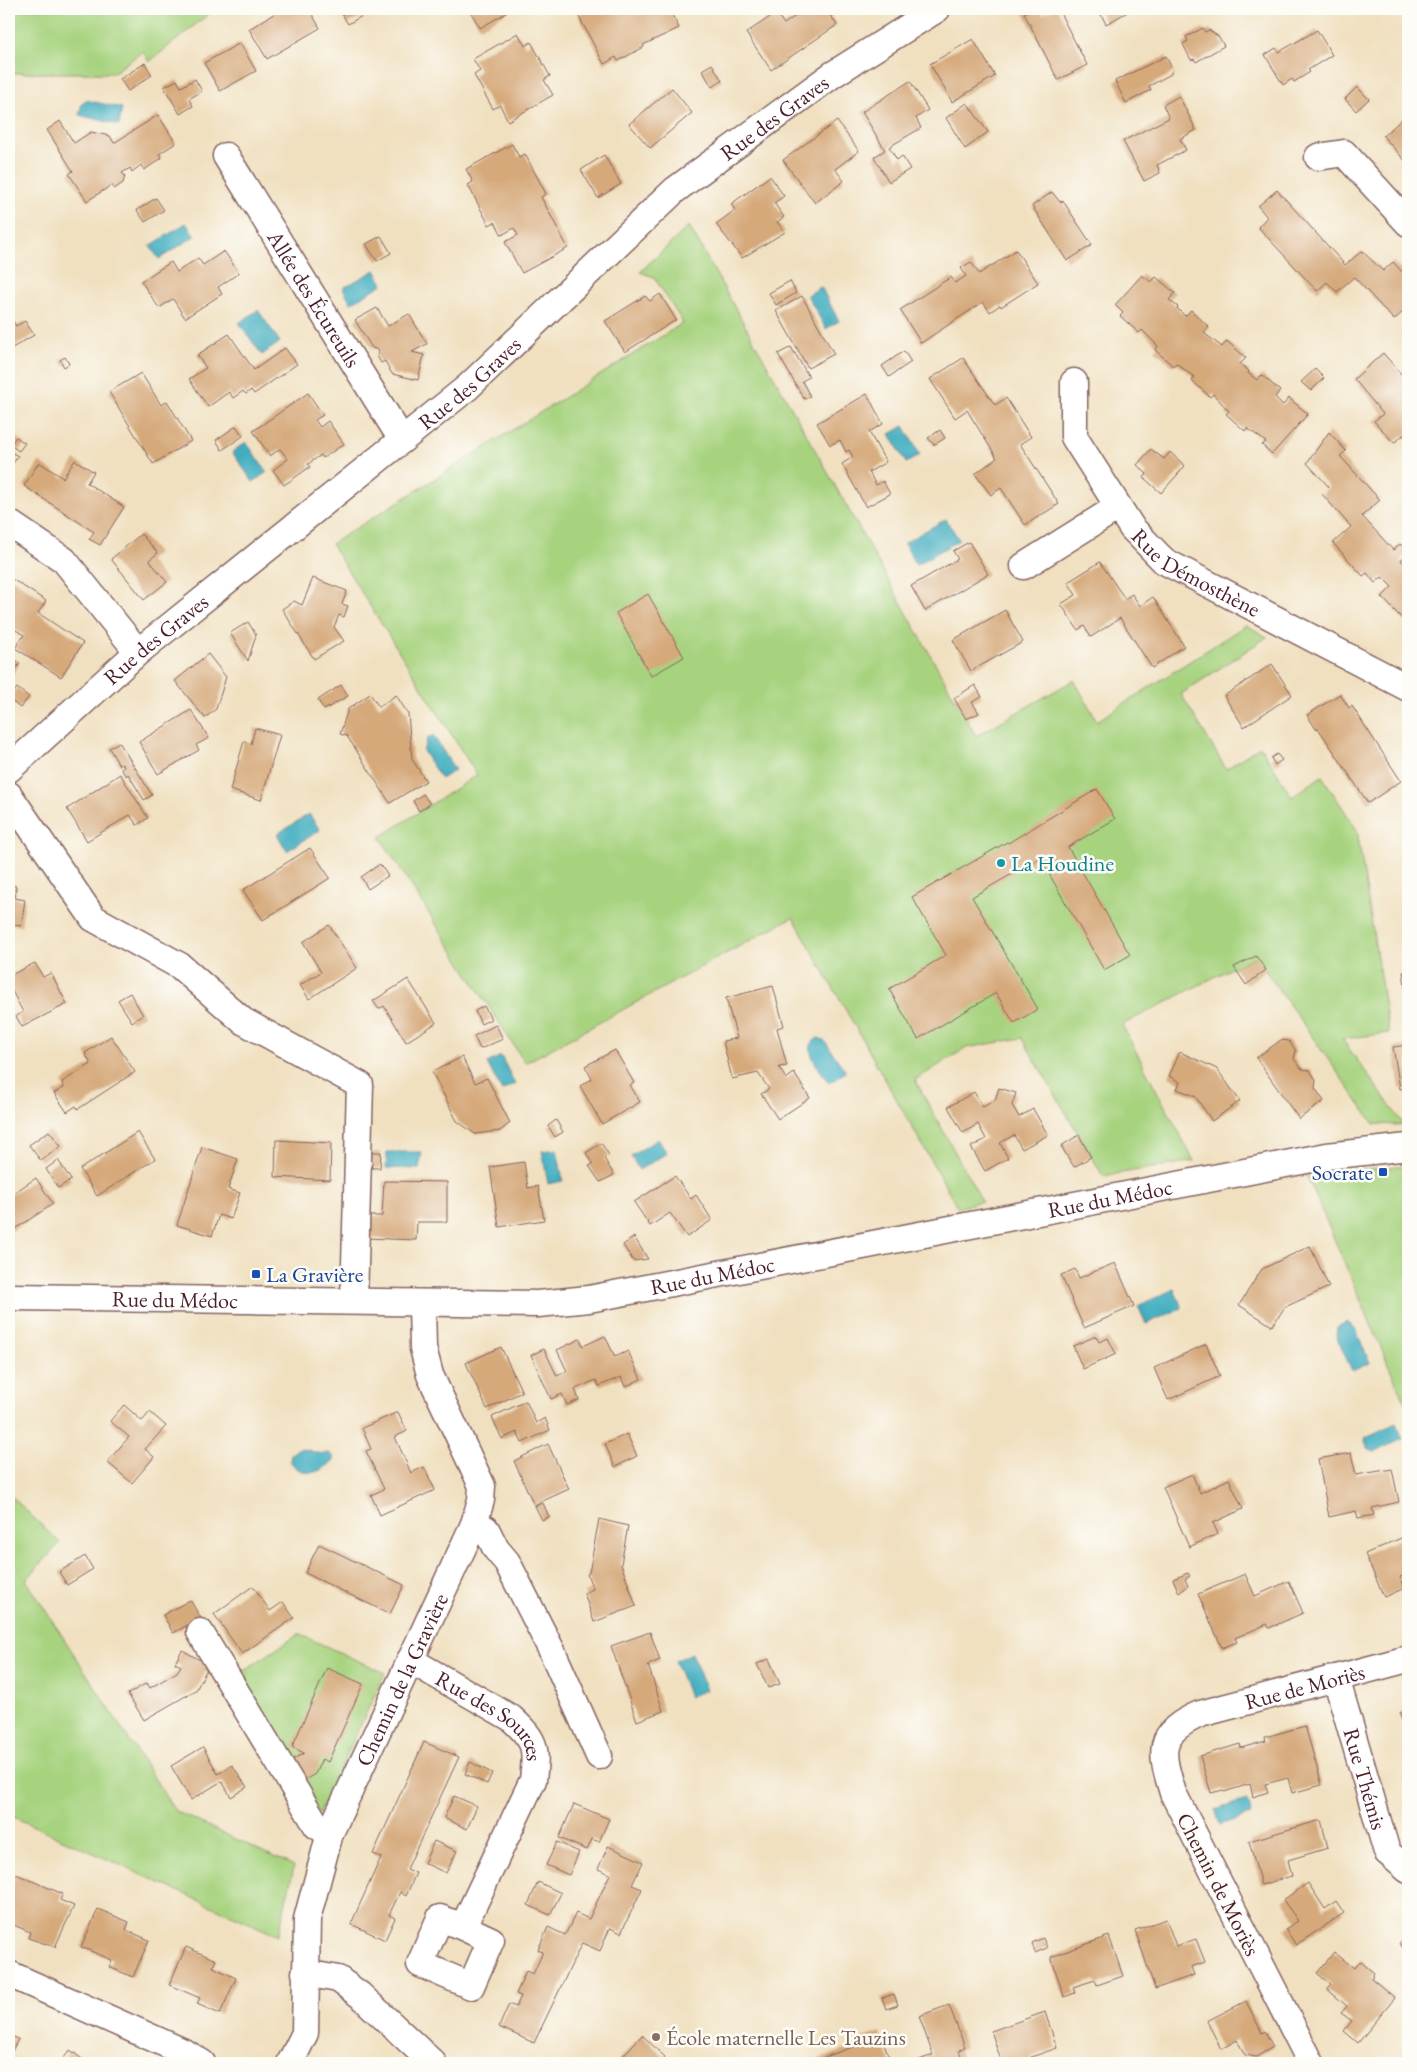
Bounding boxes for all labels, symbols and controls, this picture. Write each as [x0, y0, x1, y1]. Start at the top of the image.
street label: Rue des Graves [714, 68, 835, 167]
street label: Allée des Écureuils [260, 224, 368, 373]
street label: Rue des Graves [412, 330, 527, 437]
street label: Rue Démosthène [1125, 522, 1266, 624]
street label: Rue des Graves [97, 587, 214, 691]
place label: La Houdine [1011, 849, 1114, 878]
marker: La Houdine [995, 857, 1007, 869]
place label: Socrate [1312, 1158, 1373, 1187]
marker: Socrate [1377, 1166, 1389, 1178]
street label: Rue du Médoc [1045, 1172, 1175, 1225]
street label: Rue du Médoc [648, 1249, 777, 1302]
place label: La Gravière [266, 1260, 364, 1289]
marker: La Gravière [250, 1268, 262, 1280]
street label: Rue du Médoc [112, 1284, 238, 1315]
street label: Chemin de la Gravière [349, 1588, 455, 1771]
street label: Rue de Moriès [1242, 1657, 1368, 1717]
street label: Rue des Sources [430, 1664, 549, 1761]
street label: Rue Thémis [1336, 1725, 1394, 1833]
street label: Chemin de Moriès [1170, 1808, 1267, 1961]
place label: École maternelle Les Tauzins [666, 2023, 906, 2052]
marker: École maternelle Les Tauzins [650, 2031, 662, 2043]

